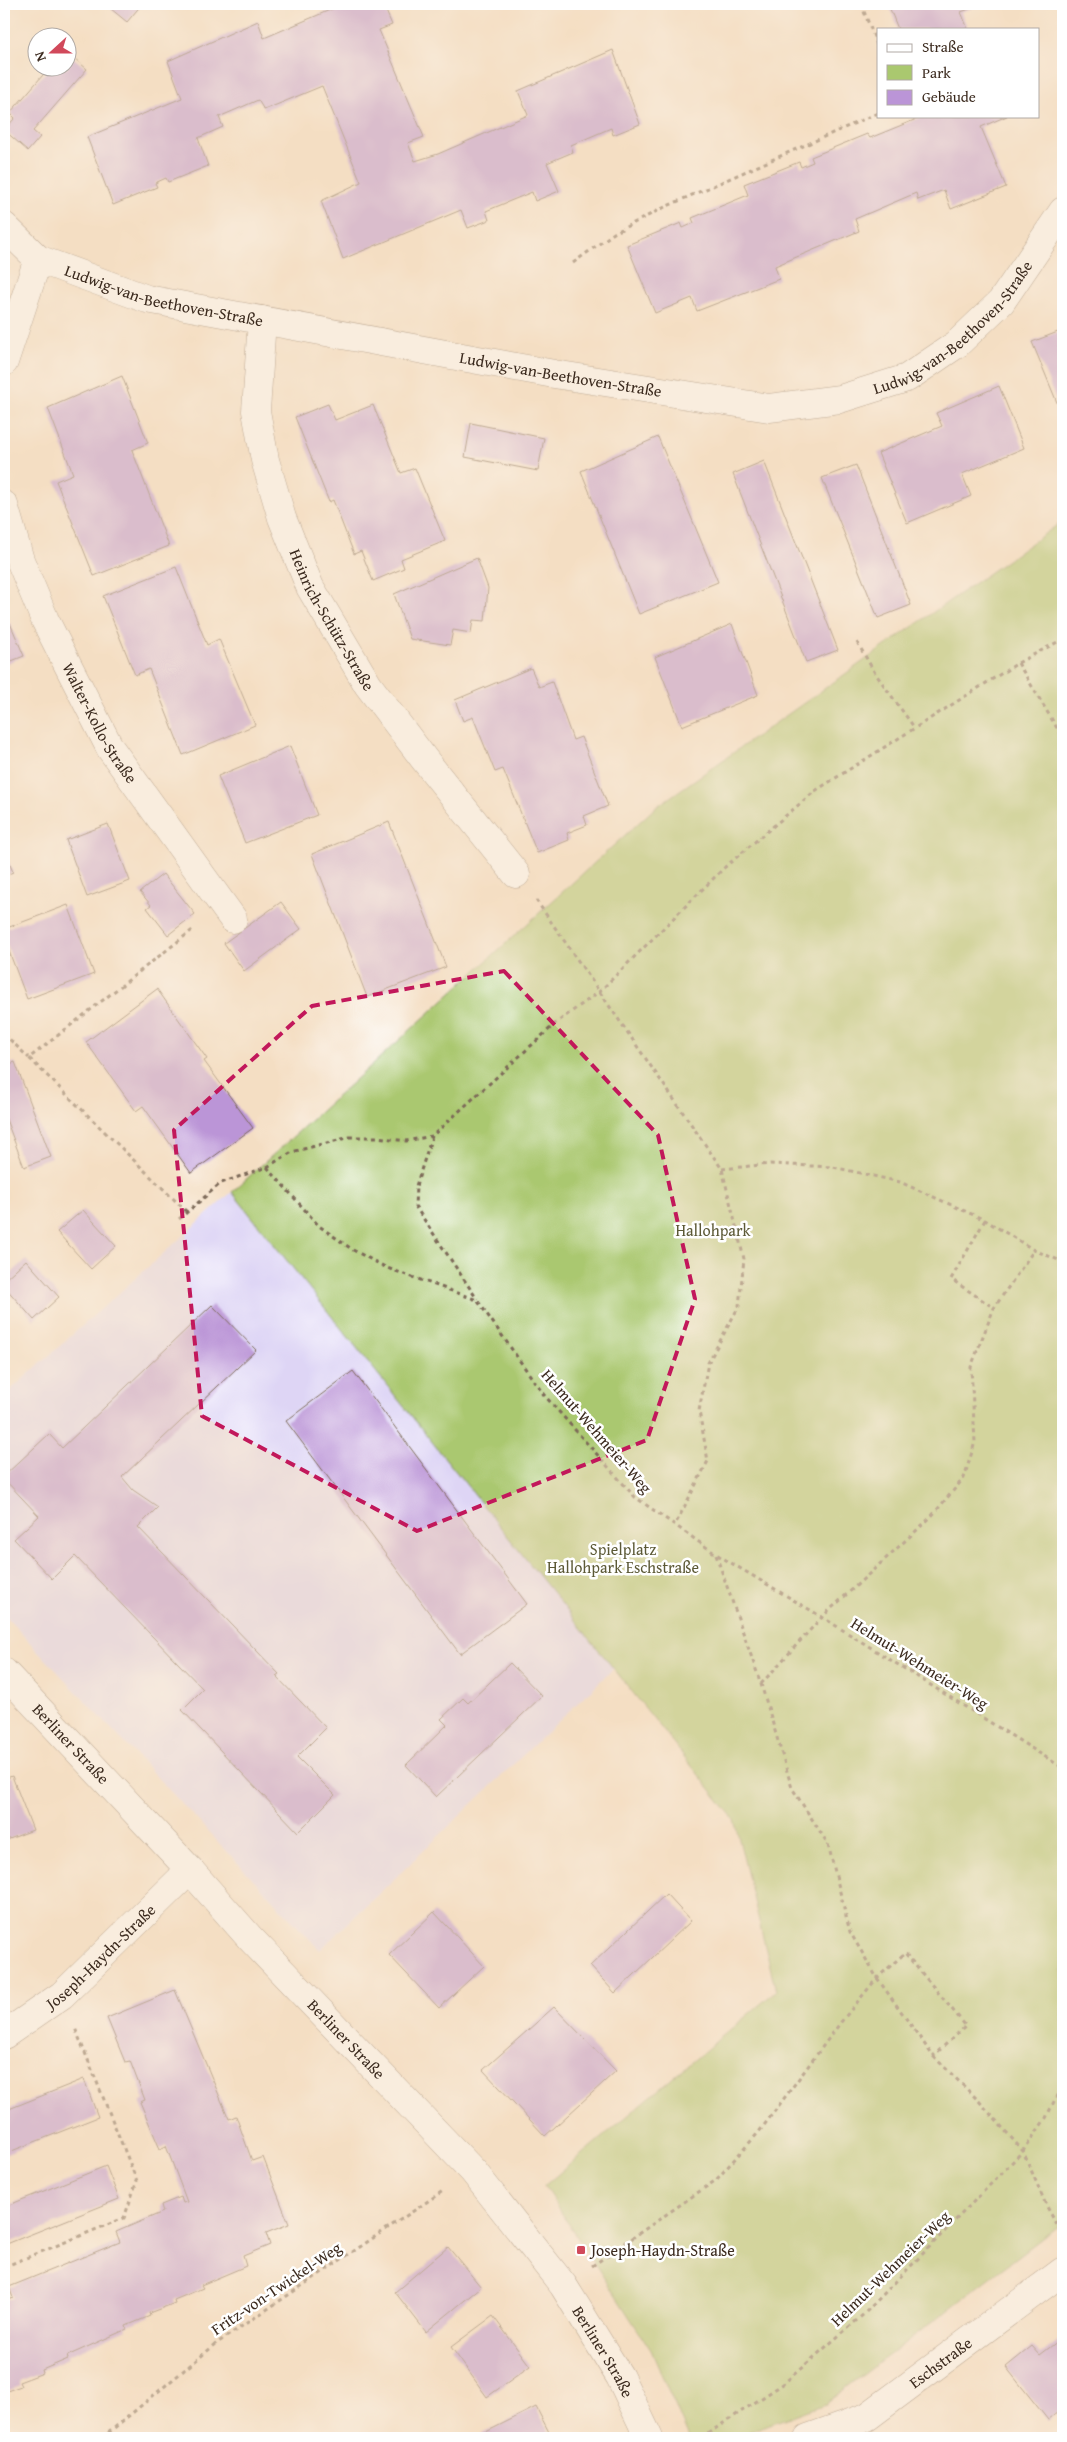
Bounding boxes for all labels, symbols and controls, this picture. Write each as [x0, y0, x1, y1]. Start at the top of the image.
north arrow [28, 28, 78, 78]
legend [877, 28, 1040, 118]
text: Straße [922, 36, 964, 57]
text: N [29, 48, 51, 65]
text: Park [922, 62, 951, 83]
text: Gebäude [922, 86, 976, 107]
street label: Ludwig-van-Beethoven-Straße [870, 255, 1038, 400]
street label: Ludwig-van-Beethoven-Straße [61, 258, 265, 332]
street label: Ludwig-van-Beethoven-Straße [458, 345, 663, 403]
street label: Heinrich-Schütz-Straße [284, 545, 380, 696]
street label: Walter-Kollo-Straße [57, 658, 143, 788]
park label: Hallohpark [675, 1218, 751, 1242]
street label: Helmut-Wehmeier-Weg [536, 1363, 658, 1499]
park label: Spielplatz Hallohpark Eschstraße [547, 1537, 699, 1579]
street label: Helmut-Wehmeier-Weg [847, 1611, 993, 1715]
street label: Berliner Straße [27, 1698, 115, 1789]
street label: Joseph-Haydn-Straße [39, 1898, 161, 2016]
street label: Berliner Straße [302, 1993, 391, 2084]
street label: Helmut-Wehmeier-Weg [825, 2204, 955, 2332]
street label: Fritz-von-Twickel-Weg [206, 2235, 346, 2341]
place label: Joseph-Haydn-Straße [589, 2238, 735, 2262]
marker: Joseph-Haydn-Straße [575, 2244, 587, 2256]
street label: Berliner Straße [567, 2301, 640, 2401]
street label: Eschstraße [904, 2331, 977, 2394]

